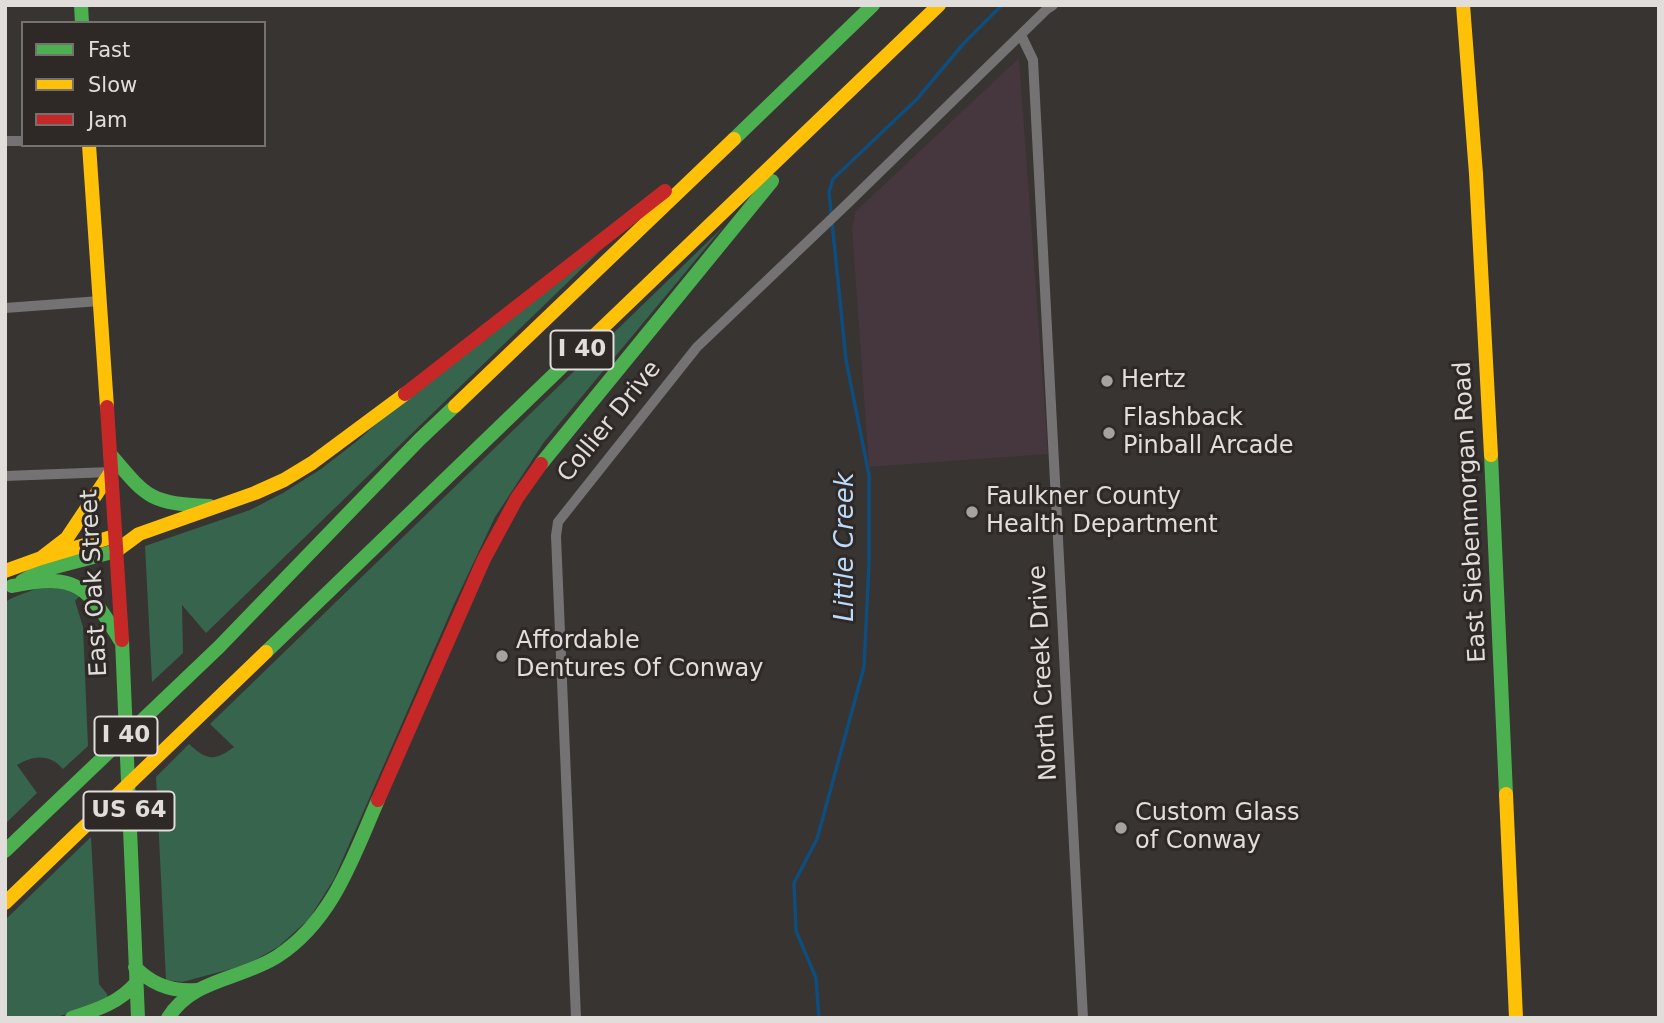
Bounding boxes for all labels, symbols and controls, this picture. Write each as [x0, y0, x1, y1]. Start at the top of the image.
legend [21, 21, 266, 147]
text: Fast [88, 38, 130, 62]
text: Slow [88, 73, 137, 97]
text: Jam [88, 108, 128, 132]
road number: I 40 [550, 330, 614, 370]
street label: Collier Drive [552, 356, 668, 488]
street label: East Siebenmorgan Road [1449, 361, 1493, 663]
place label: Hertz [1121, 367, 1186, 395]
marker: Hertz [1099, 373, 1115, 389]
place label: Flashback Pinball Arcade [1123, 405, 1293, 461]
marker: Flashback Pinball Arcade [1101, 425, 1117, 441]
water label: Little Creek [830, 472, 862, 622]
place label: Faulkner County Health Department [986, 484, 1218, 540]
street label: East Oak Street [76, 489, 114, 677]
marker: Faulkner County Health Department [964, 504, 980, 520]
street label: North Creek Drive [1024, 564, 1064, 782]
place label: Affordable Dentures Of Conway [516, 628, 763, 684]
marker: Affordable Dentures Of Conway [494, 648, 510, 664]
road number: I 40 [94, 716, 158, 756]
road number: US 64 [83, 792, 174, 831]
place label: Custom Glass of Conway [1135, 800, 1300, 856]
marker: Custom Glass of Conway [1113, 820, 1129, 836]

